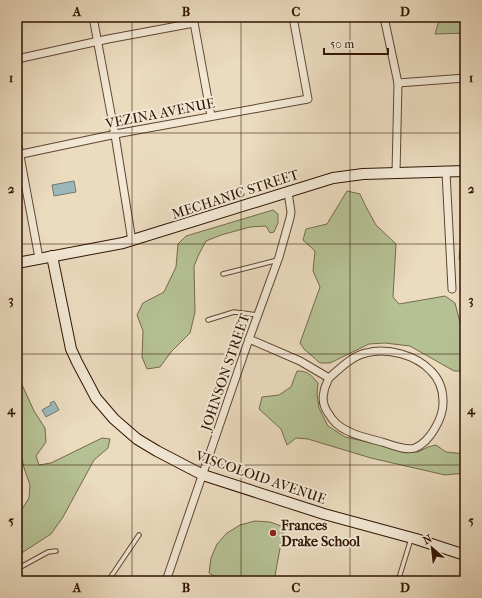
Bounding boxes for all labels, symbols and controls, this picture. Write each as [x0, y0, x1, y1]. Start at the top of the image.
text: A [72, 4, 82, 19]
text: B [182, 4, 191, 19]
text: C [292, 4, 301, 19]
text: D [400, 4, 410, 19]
scale bar [324, 30, 388, 56]
text: 50 m [330, 37, 354, 51]
text: 1 [9, 70, 14, 85]
text: 1 [469, 70, 474, 85]
street label: VEZINA AVENUE [103, 94, 217, 133]
street label: MECHANIC STREET [169, 166, 301, 223]
text: 2 [8, 181, 15, 196]
text: 2 [468, 181, 475, 196]
text: 3 [8, 292, 14, 308]
text: 3 [468, 292, 474, 308]
street label: JOHNSON STREET [197, 311, 254, 434]
text: 4 [6, 402, 16, 418]
text: 4 [466, 402, 476, 418]
street label: VISCOLOID AVENUE [193, 447, 329, 508]
text: 5 [8, 513, 14, 528]
text: 5 [468, 513, 474, 528]
place label: Frances Drake School [280, 517, 360, 550]
marker: Frances Drake School [268, 528, 278, 538]
north arrow [412, 528, 452, 568]
text: N [421, 532, 435, 547]
text: A [72, 580, 82, 595]
text: B [182, 580, 191, 595]
text: C [292, 580, 301, 595]
text: D [400, 580, 410, 595]

